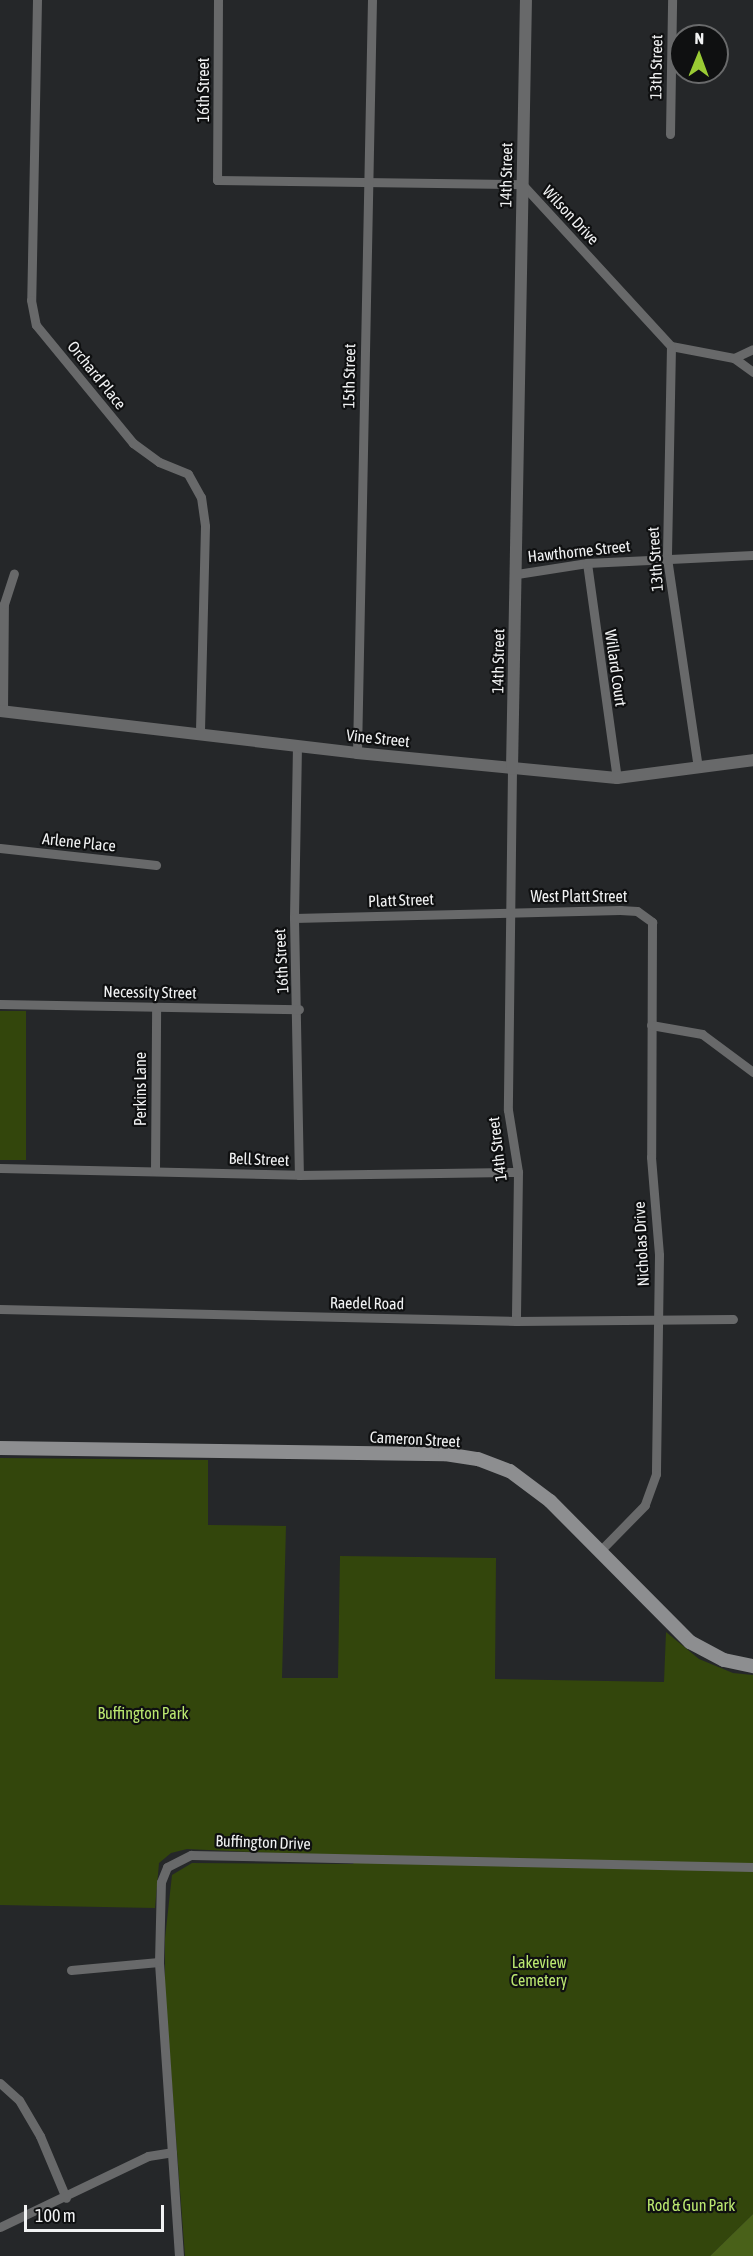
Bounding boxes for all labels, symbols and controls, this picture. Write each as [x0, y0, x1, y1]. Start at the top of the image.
north arrow [669, 24, 729, 84]
text: N [694, 29, 704, 47]
street label: 13th Street [646, 34, 666, 100]
street label: 16th Street [193, 58, 213, 122]
street label: 14th Street [496, 142, 516, 208]
street label: Wilson Drive [539, 182, 603, 248]
street label: Orchard Place [64, 337, 130, 413]
street label: 15th Street [339, 343, 359, 409]
street label: 13th Street [643, 526, 667, 592]
street label: Hawthorne Street [527, 536, 631, 566]
street label: 14th Street [488, 628, 508, 694]
street label: Willard Court [601, 628, 631, 708]
street label: Vine Street [345, 725, 411, 751]
street label: Arlene Place [41, 829, 117, 855]
street label: West Platt Street [531, 886, 627, 906]
street label: Platt Street [368, 889, 434, 911]
street label: 16th Street [270, 928, 292, 994]
street label: Necessity Street [103, 982, 197, 1002]
street label: Perkins Lane [130, 1052, 150, 1126]
street label: 14th Street [484, 1116, 510, 1182]
street label: Bell Street [228, 1148, 290, 1170]
street label: Nicholas Drive [629, 1201, 653, 1287]
street label: Raedel Road [330, 1293, 404, 1313]
street label: Cameron Street [369, 1427, 461, 1451]
park label: Buffington Park [98, 1703, 188, 1723]
street label: Buffington Drive [215, 1831, 311, 1853]
park label: Lakeview Cemetery [511, 1952, 567, 1990]
scale bar [27, 2193, 166, 2231]
park label: Rod & Gun Park [647, 2195, 735, 2215]
text: 100 m [35, 2205, 76, 2226]

